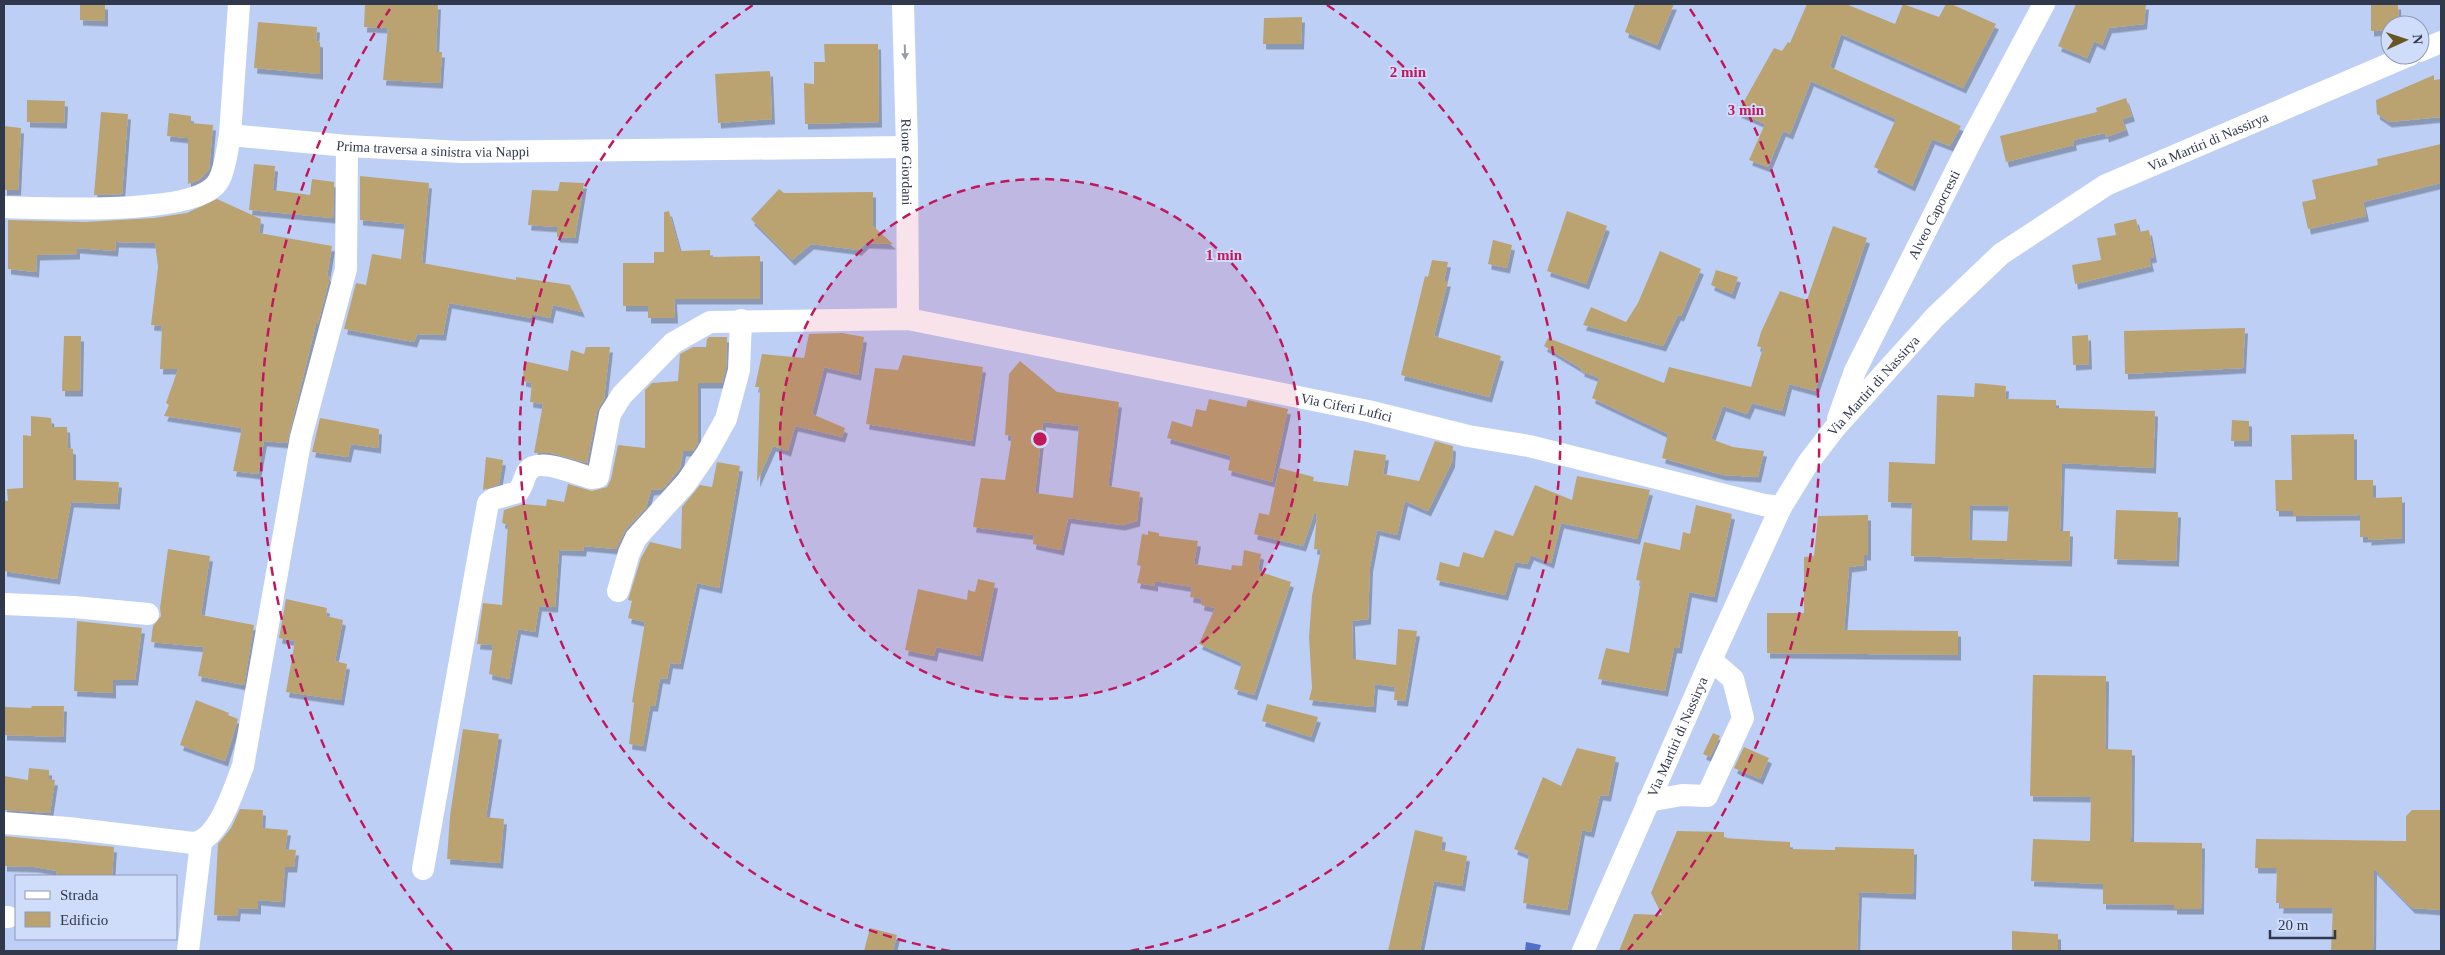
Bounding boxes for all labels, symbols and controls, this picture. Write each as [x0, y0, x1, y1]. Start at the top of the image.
north arrow [2380, 15, 2430, 65]
text: N [2410, 34, 2425, 45]
one-way arrow [901, 45, 909, 61]
text: 2 min [1390, 64, 1427, 80]
text: 3 min [1728, 102, 1765, 118]
street label: Via Martiri di Nassirya [2145, 109, 2271, 174]
street label: Rione Giordani [899, 118, 915, 205]
street label: Prima traversa a sinistra via Nappi [336, 138, 530, 160]
street label: Alveo Capocresti [1905, 168, 1963, 262]
text: 1 min [1206, 247, 1243, 263]
street label: Via Martiri di Nassirya [1824, 332, 1923, 439]
street label: Via Ciferi Lufici [1299, 390, 1394, 424]
centre of rings [1031, 430, 1049, 448]
street label: Via Martiri di Nassirya [1644, 674, 1710, 799]
legend [15, 875, 178, 940]
text: Strada [60, 887, 99, 903]
scale bar [2270, 908, 2335, 940]
text: Edificio [60, 912, 108, 928]
text: 20 m [2278, 917, 2309, 933]

